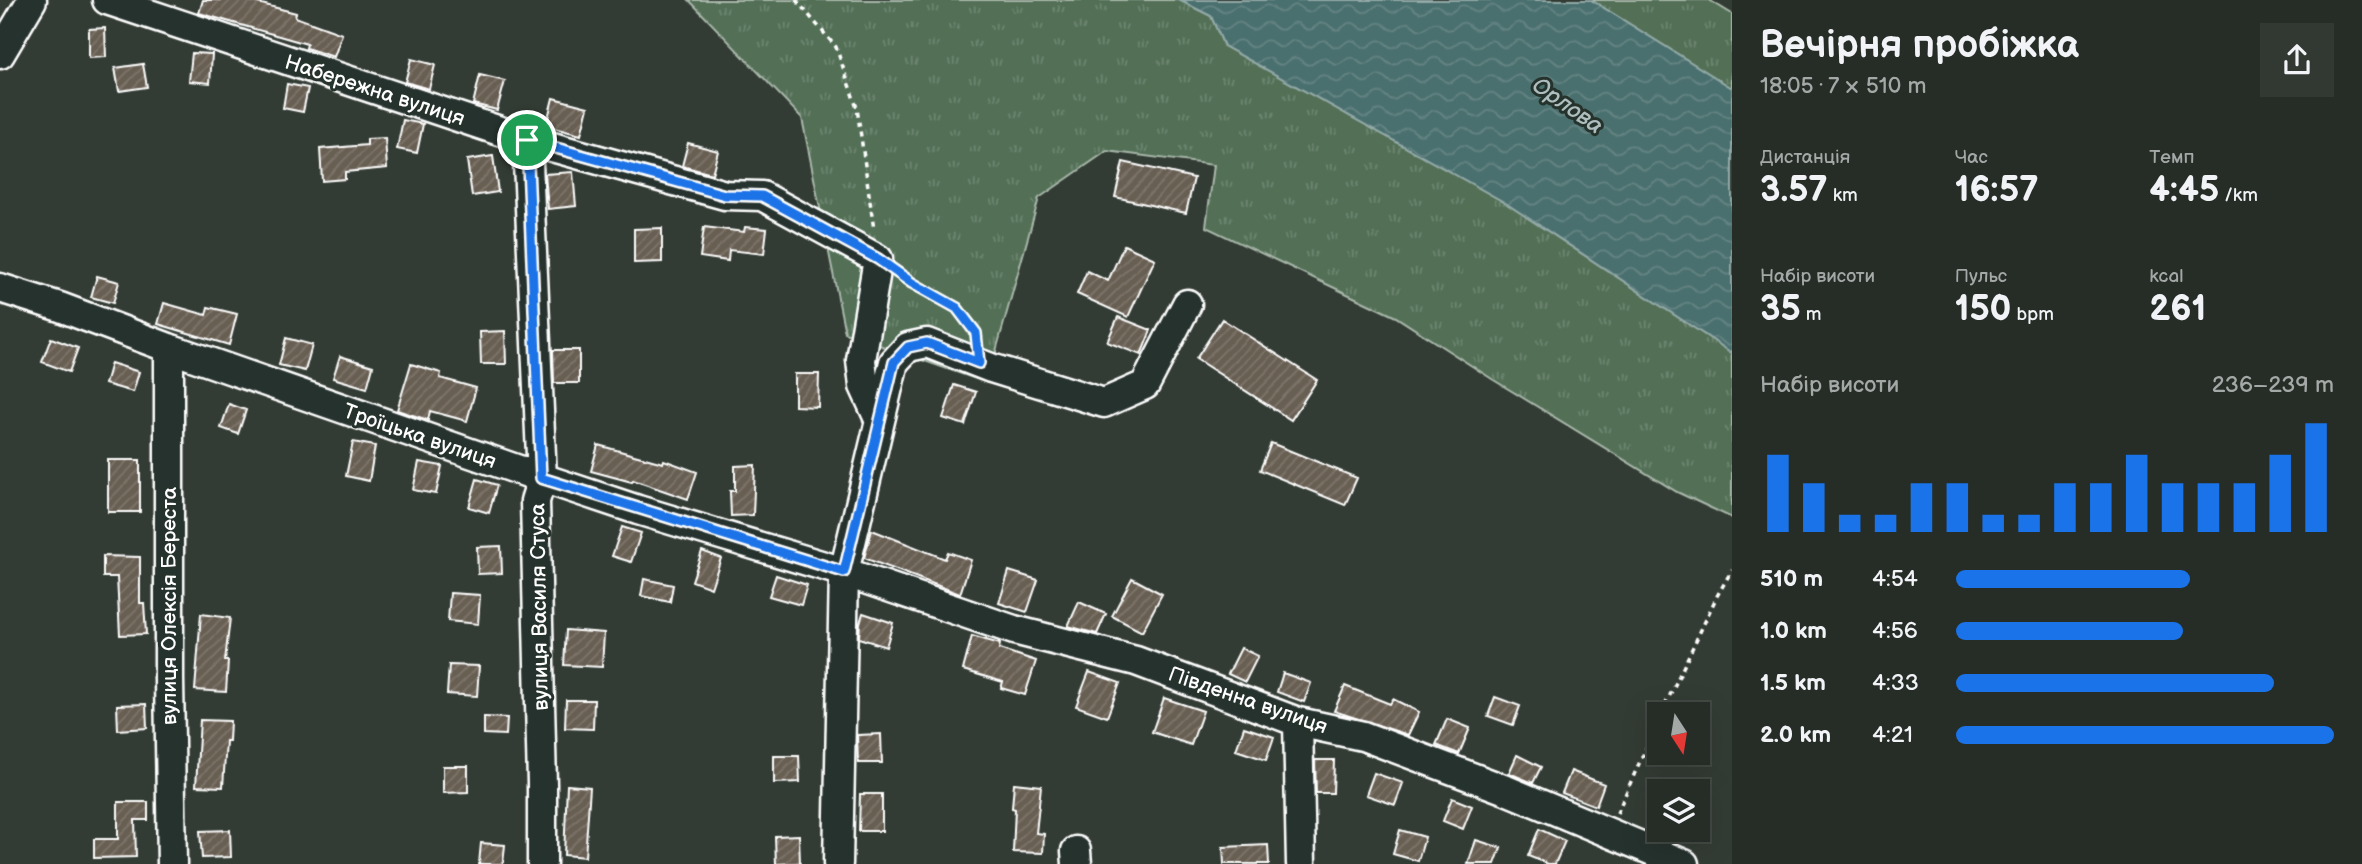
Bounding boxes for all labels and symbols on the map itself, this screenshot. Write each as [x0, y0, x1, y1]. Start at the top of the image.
street label: Набережна вулиця [282, 50, 468, 131]
water label: Орлова [1527, 71, 1608, 140]
pin [497, 110, 557, 170]
street label: Троїцька вулиця [340, 399, 500, 474]
street label: вулиця Олексія Береста [157, 486, 182, 725]
street label: вулиця Василя Стуса [525, 502, 554, 711]
street label: Південна вулиця [1165, 662, 1331, 739]
north arrow [1647, 702, 1710, 765]

